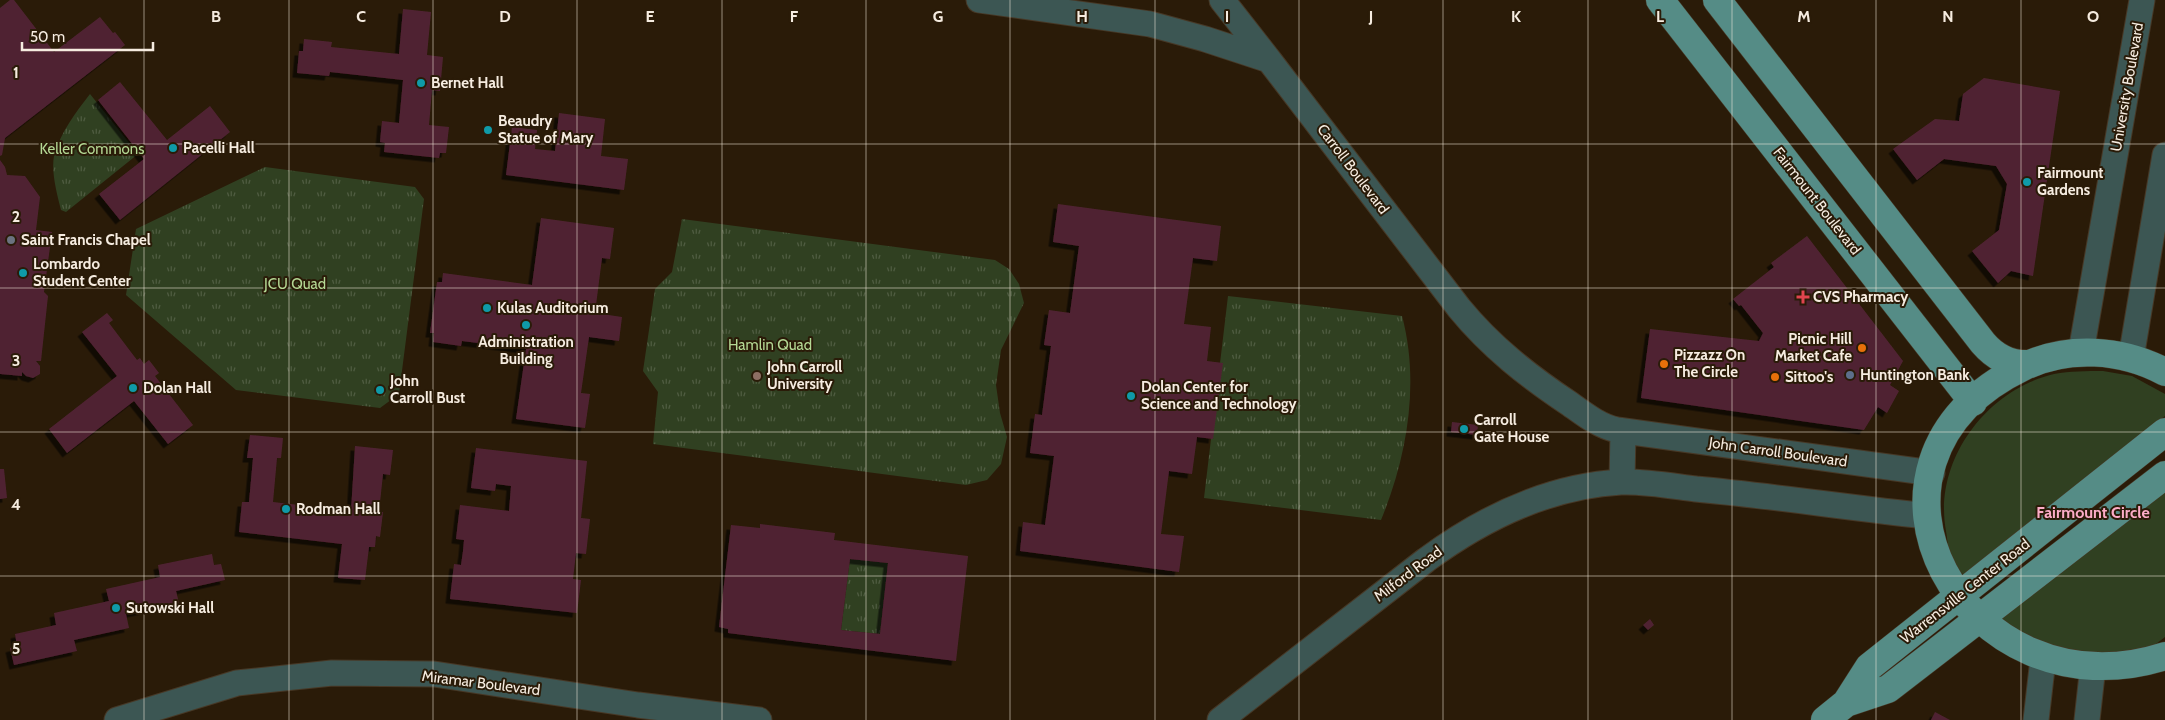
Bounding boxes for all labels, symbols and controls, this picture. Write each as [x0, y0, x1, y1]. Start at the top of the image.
text: B [211, 7, 221, 26]
text: C [356, 7, 366, 26]
text: D [499, 7, 511, 26]
text: E [645, 7, 655, 26]
text: F [790, 7, 799, 26]
text: G [933, 7, 943, 26]
text: H [1076, 7, 1088, 26]
text: I [1225, 7, 1229, 26]
text: J [1368, 7, 1373, 26]
text: K [1511, 7, 1521, 26]
text: L [1656, 7, 1664, 26]
text: M [1797, 7, 1811, 26]
text: N [1942, 7, 1954, 26]
text: O [2087, 7, 2099, 26]
scale bar [22, 20, 154, 52]
street label: University Boulevard [2107, 21, 2147, 153]
text: 50 m [30, 28, 65, 46]
text: 1 [13, 63, 19, 82]
place label: Bernet Hall [431, 74, 504, 92]
marker: Bernet Hall [415, 77, 427, 89]
place label: Beaudry Statue of Mary [498, 112, 594, 147]
street label: Carroll Boulevard [1313, 120, 1393, 218]
marker: Beaudry Statue of Mary [482, 124, 494, 136]
place label: Pacelli Hall [183, 139, 255, 157]
park label: Keller Commons [40, 140, 144, 158]
marker: Pacelli Hall [167, 142, 179, 154]
street label: Fairmount Boulevard [1769, 144, 1865, 258]
place label: Fairmount Gardens [2037, 164, 2104, 199]
marker: Fairmount Gardens [2021, 176, 2033, 188]
text: 2 [12, 207, 20, 226]
place label: Saint Francis Chapel [21, 231, 151, 249]
marker: Saint Francis Chapel [5, 234, 17, 246]
place label: Lombardo Student Center [33, 255, 131, 290]
marker: Lombardo Student Center [17, 267, 29, 279]
park label: JCU Quad [263, 275, 326, 293]
place label: CVS Pharmacy [1813, 288, 1909, 306]
marker: CVS Pharmacy [1797, 291, 1809, 303]
place label: Kulas Auditorium [497, 299, 609, 317]
marker: Kulas Auditorium [481, 302, 493, 314]
marker: Administration Building [520, 319, 532, 331]
place label: Picnic Hill Market Cafe [1775, 330, 1852, 365]
place label: Administration Building [478, 333, 574, 368]
park label: Hamlin Quad [728, 336, 812, 354]
marker: Picnic Hill Market Cafe [1856, 342, 1868, 354]
place label: Pizzazz On The Circle [1674, 346, 1745, 381]
text: 3 [12, 351, 20, 370]
place label: John Carroll University [766, 358, 842, 393]
marker: Pizzazz On The Circle [1658, 358, 1670, 370]
place label: Huntington Bank [1860, 366, 1970, 384]
place label: Sittoo's [1785, 368, 1833, 386]
marker: Huntington Bank [1844, 369, 1856, 381]
marker: John Carroll University [751, 370, 763, 382]
marker: Sittoo's [1769, 371, 1781, 383]
place label: John Carroll Bust [389, 372, 465, 407]
place label: Dolan Center for Science and Technology [1141, 378, 1297, 413]
place label: Dolan Hall [143, 379, 212, 397]
marker: Dolan Hall [127, 382, 139, 394]
marker: John Carroll Bust [374, 384, 386, 396]
marker: Dolan Center for Science and Technology [1125, 390, 1137, 402]
place label: Carroll Gate House [1474, 411, 1549, 446]
marker: Carroll Gate House [1458, 423, 1470, 435]
street label: John Carroll Boulevard [1707, 433, 1848, 471]
text: 4 [11, 495, 21, 514]
place label: Rodman Hall [296, 500, 381, 518]
marker: Rodman Hall [280, 503, 292, 515]
district label: Fairmount Circle [2036, 503, 2150, 522]
street label: Warrensville Center Road [1897, 535, 2033, 647]
street label: Milford Road [1370, 543, 1446, 605]
place label: Sutowski Hall [126, 599, 214, 617]
marker: Sutowski Hall [110, 602, 122, 614]
text: 5 [12, 639, 20, 658]
street label: Miramar Boulevard [421, 667, 541, 699]

